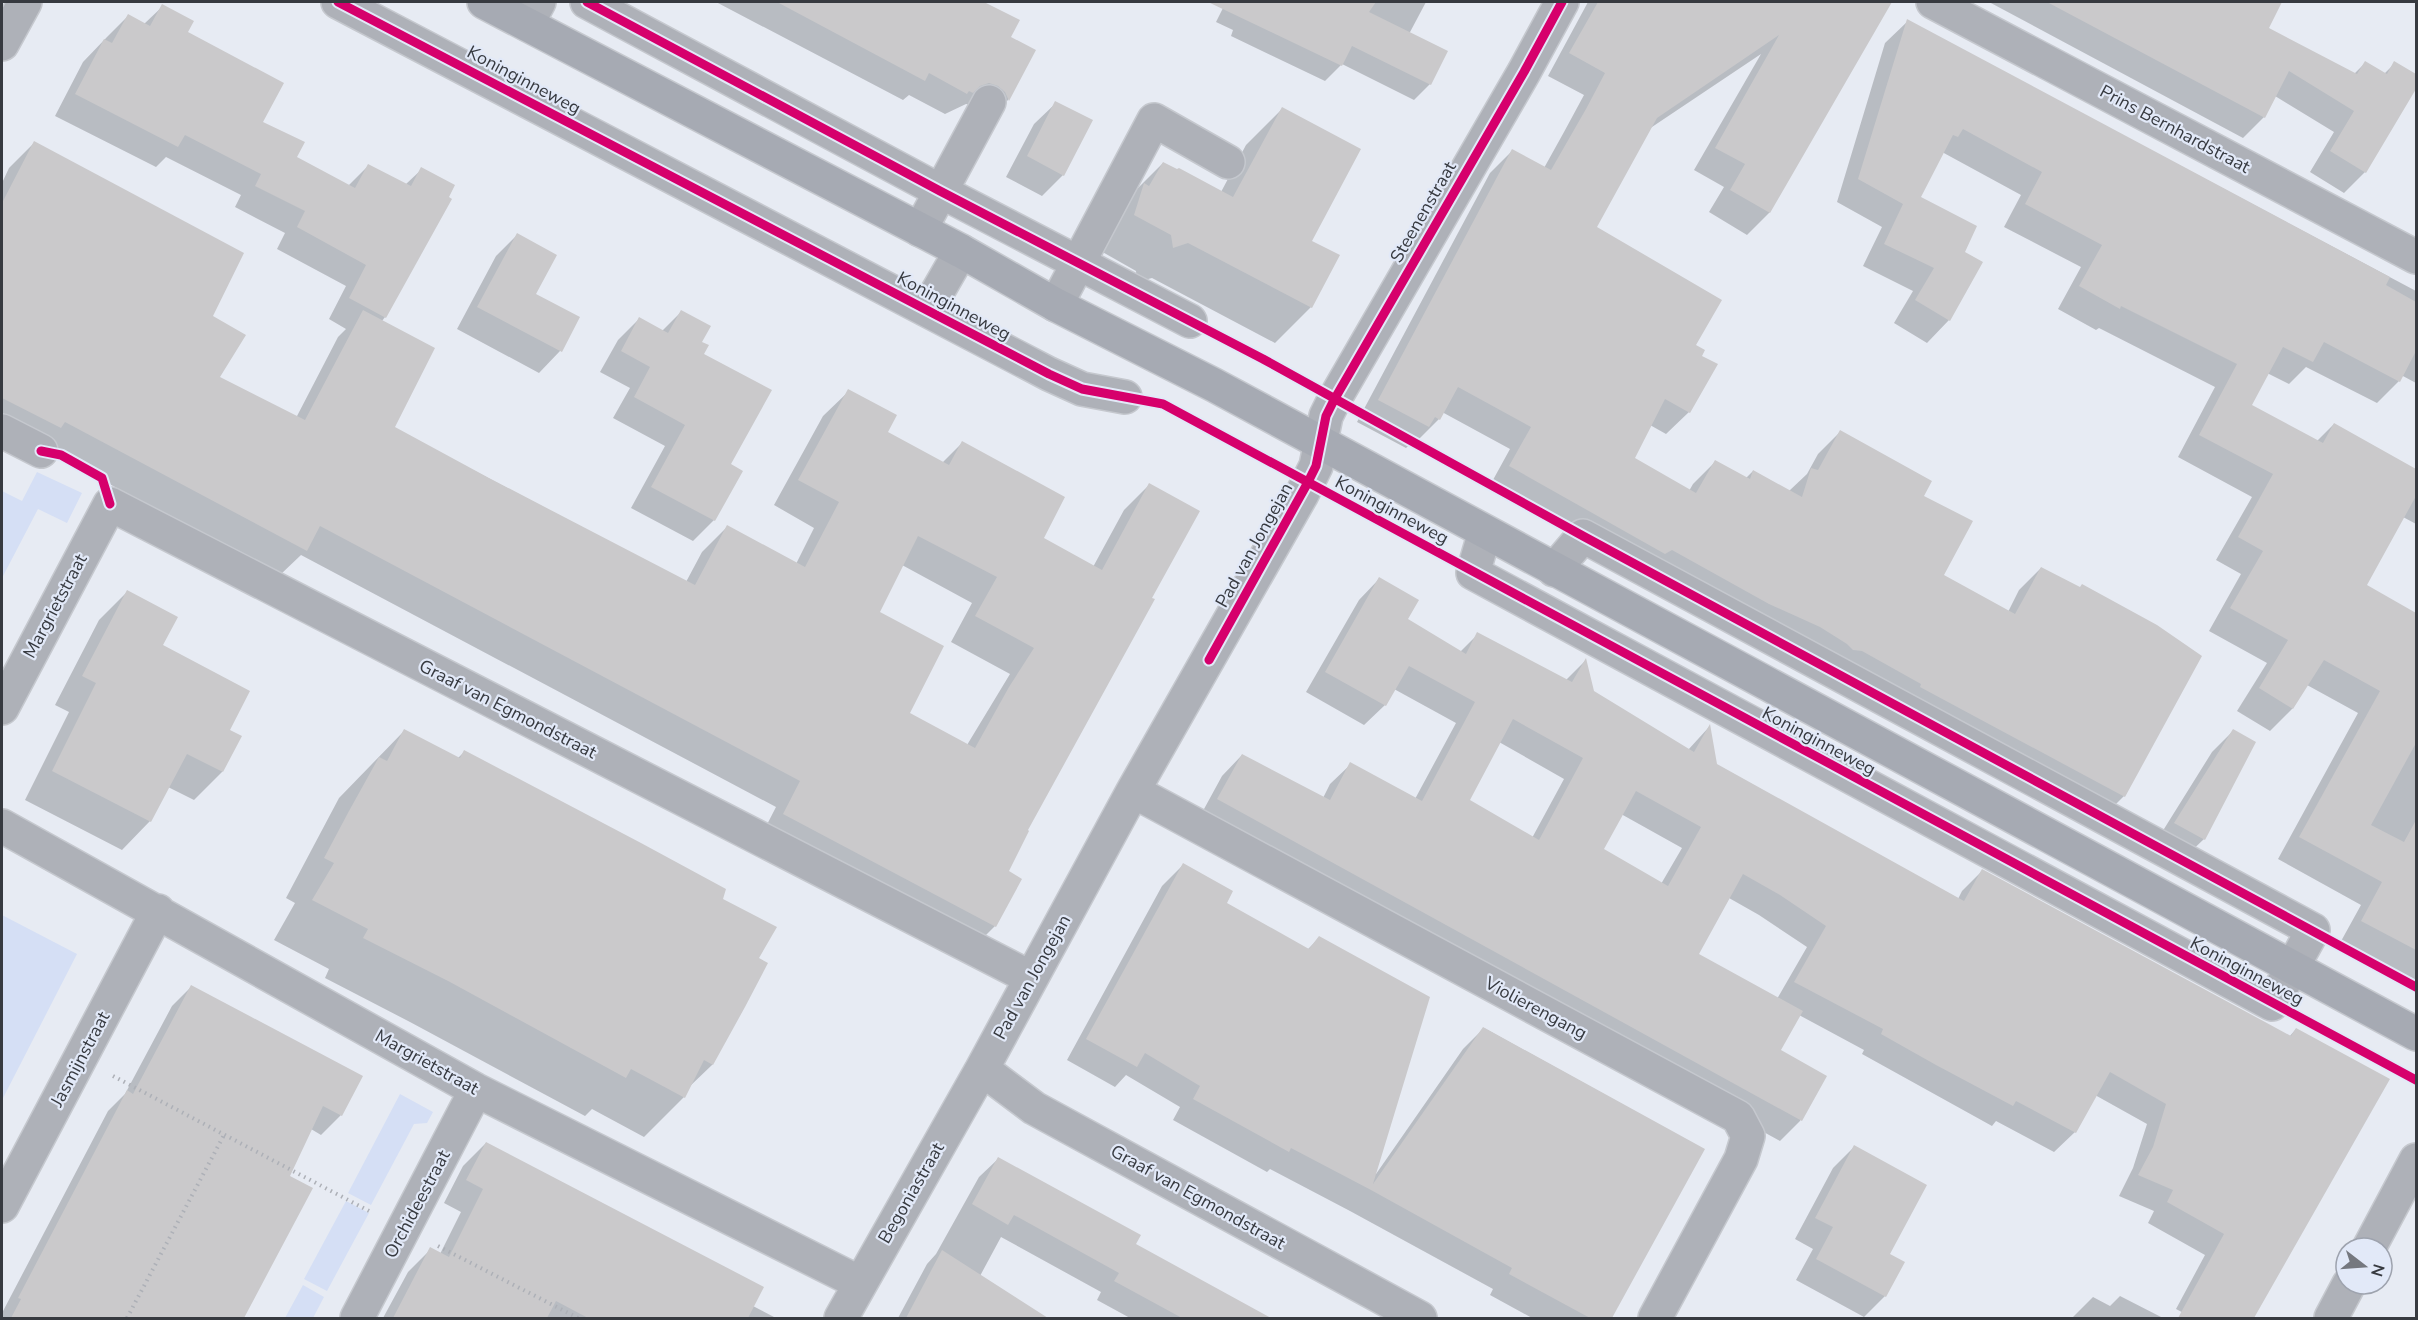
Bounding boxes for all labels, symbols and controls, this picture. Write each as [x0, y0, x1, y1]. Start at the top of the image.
street label: Koninginneweg [463, 40, 585, 120]
street label: Prins Bernhardstraat [2096, 79, 2255, 179]
street label: Steenenstraat [1384, 156, 1462, 267]
street label: Koninginneweg [893, 266, 1015, 346]
street label: Koninginneweg [1331, 470, 1453, 550]
street label: Pad van Jongejan [1210, 478, 1298, 612]
street label: Margrietstraat [17, 549, 93, 662]
street label: Graaf van Egmondstraat [415, 654, 602, 765]
street label: Koninginneweg [1758, 701, 1880, 781]
street label: Pad van Jongejan [988, 910, 1076, 1044]
street label: Koninginneweg [2186, 931, 2308, 1011]
street label: Violierengang [1480, 970, 1591, 1045]
street label: Jasmijnstraat [44, 1007, 115, 1112]
street label: Margrietstraat [371, 1024, 484, 1101]
street label: Begoniastraat [872, 1138, 950, 1248]
street label: Graaf van Egmondstraat [1106, 1139, 1290, 1255]
street label: Orchideestraat [378, 1145, 456, 1262]
north arrow [2334, 1236, 2394, 1296]
text: N [2365, 1261, 2390, 1279]

